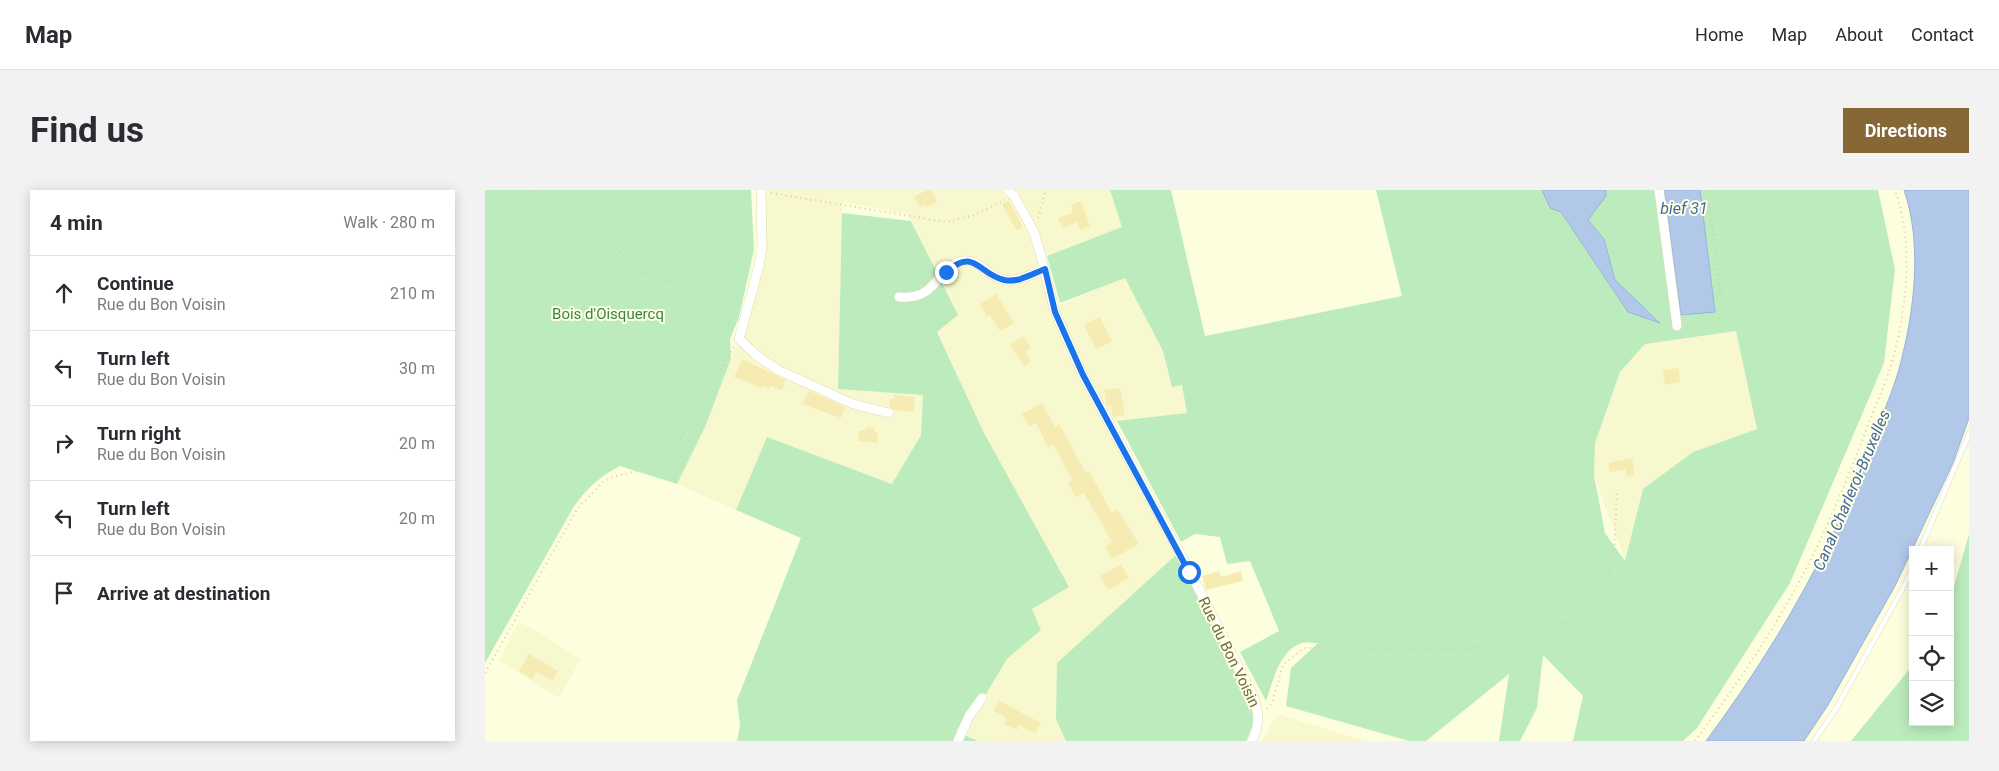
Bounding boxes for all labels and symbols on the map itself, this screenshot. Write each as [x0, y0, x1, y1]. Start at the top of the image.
water label: bief 31 [1660, 199, 1708, 218]
route end [935, 261, 958, 284]
park label: Bois d'Oisquercq [552, 305, 664, 323]
water label: Canal Charleroi-Bruxelles [1809, 407, 1894, 573]
route start [1178, 561, 1201, 584]
street label: Rue du Bon Voisin [1194, 594, 1264, 710]

